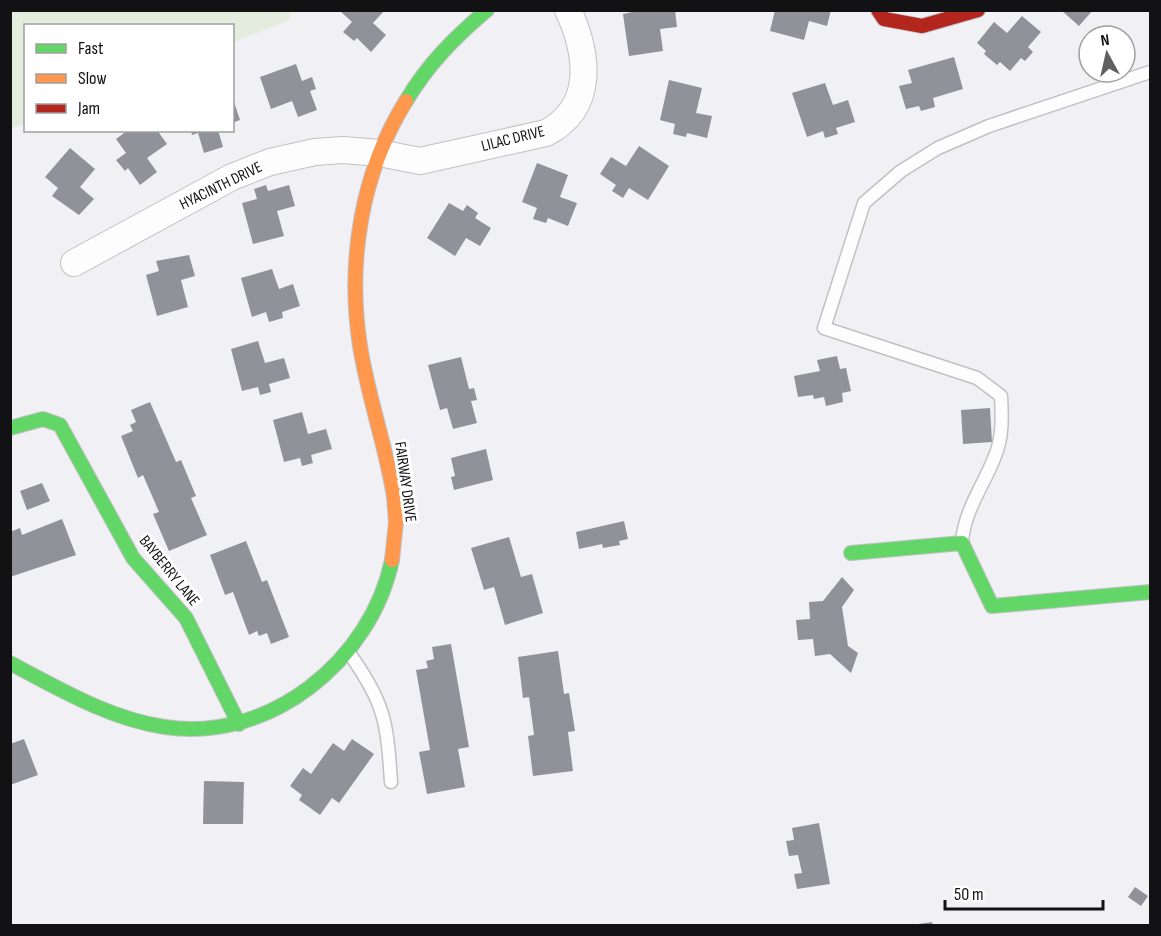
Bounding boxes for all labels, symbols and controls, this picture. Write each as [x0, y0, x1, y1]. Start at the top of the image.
legend [24, 24, 234, 132]
north arrow [1077, 24, 1137, 84]
text: N [1100, 31, 1111, 51]
text: Fast [78, 38, 104, 59]
text: Slow [78, 68, 107, 89]
text: Jam [77, 98, 100, 119]
street label: LILAC DRIVE [479, 122, 547, 156]
street label: HYACINTH DRIVE [177, 158, 265, 214]
street label: FAIRWAY DRIVE [390, 441, 420, 523]
street label: BAYBERRY LANE [135, 532, 203, 610]
scale bar [945, 873, 1102, 911]
text: 50 m [954, 884, 984, 905]

